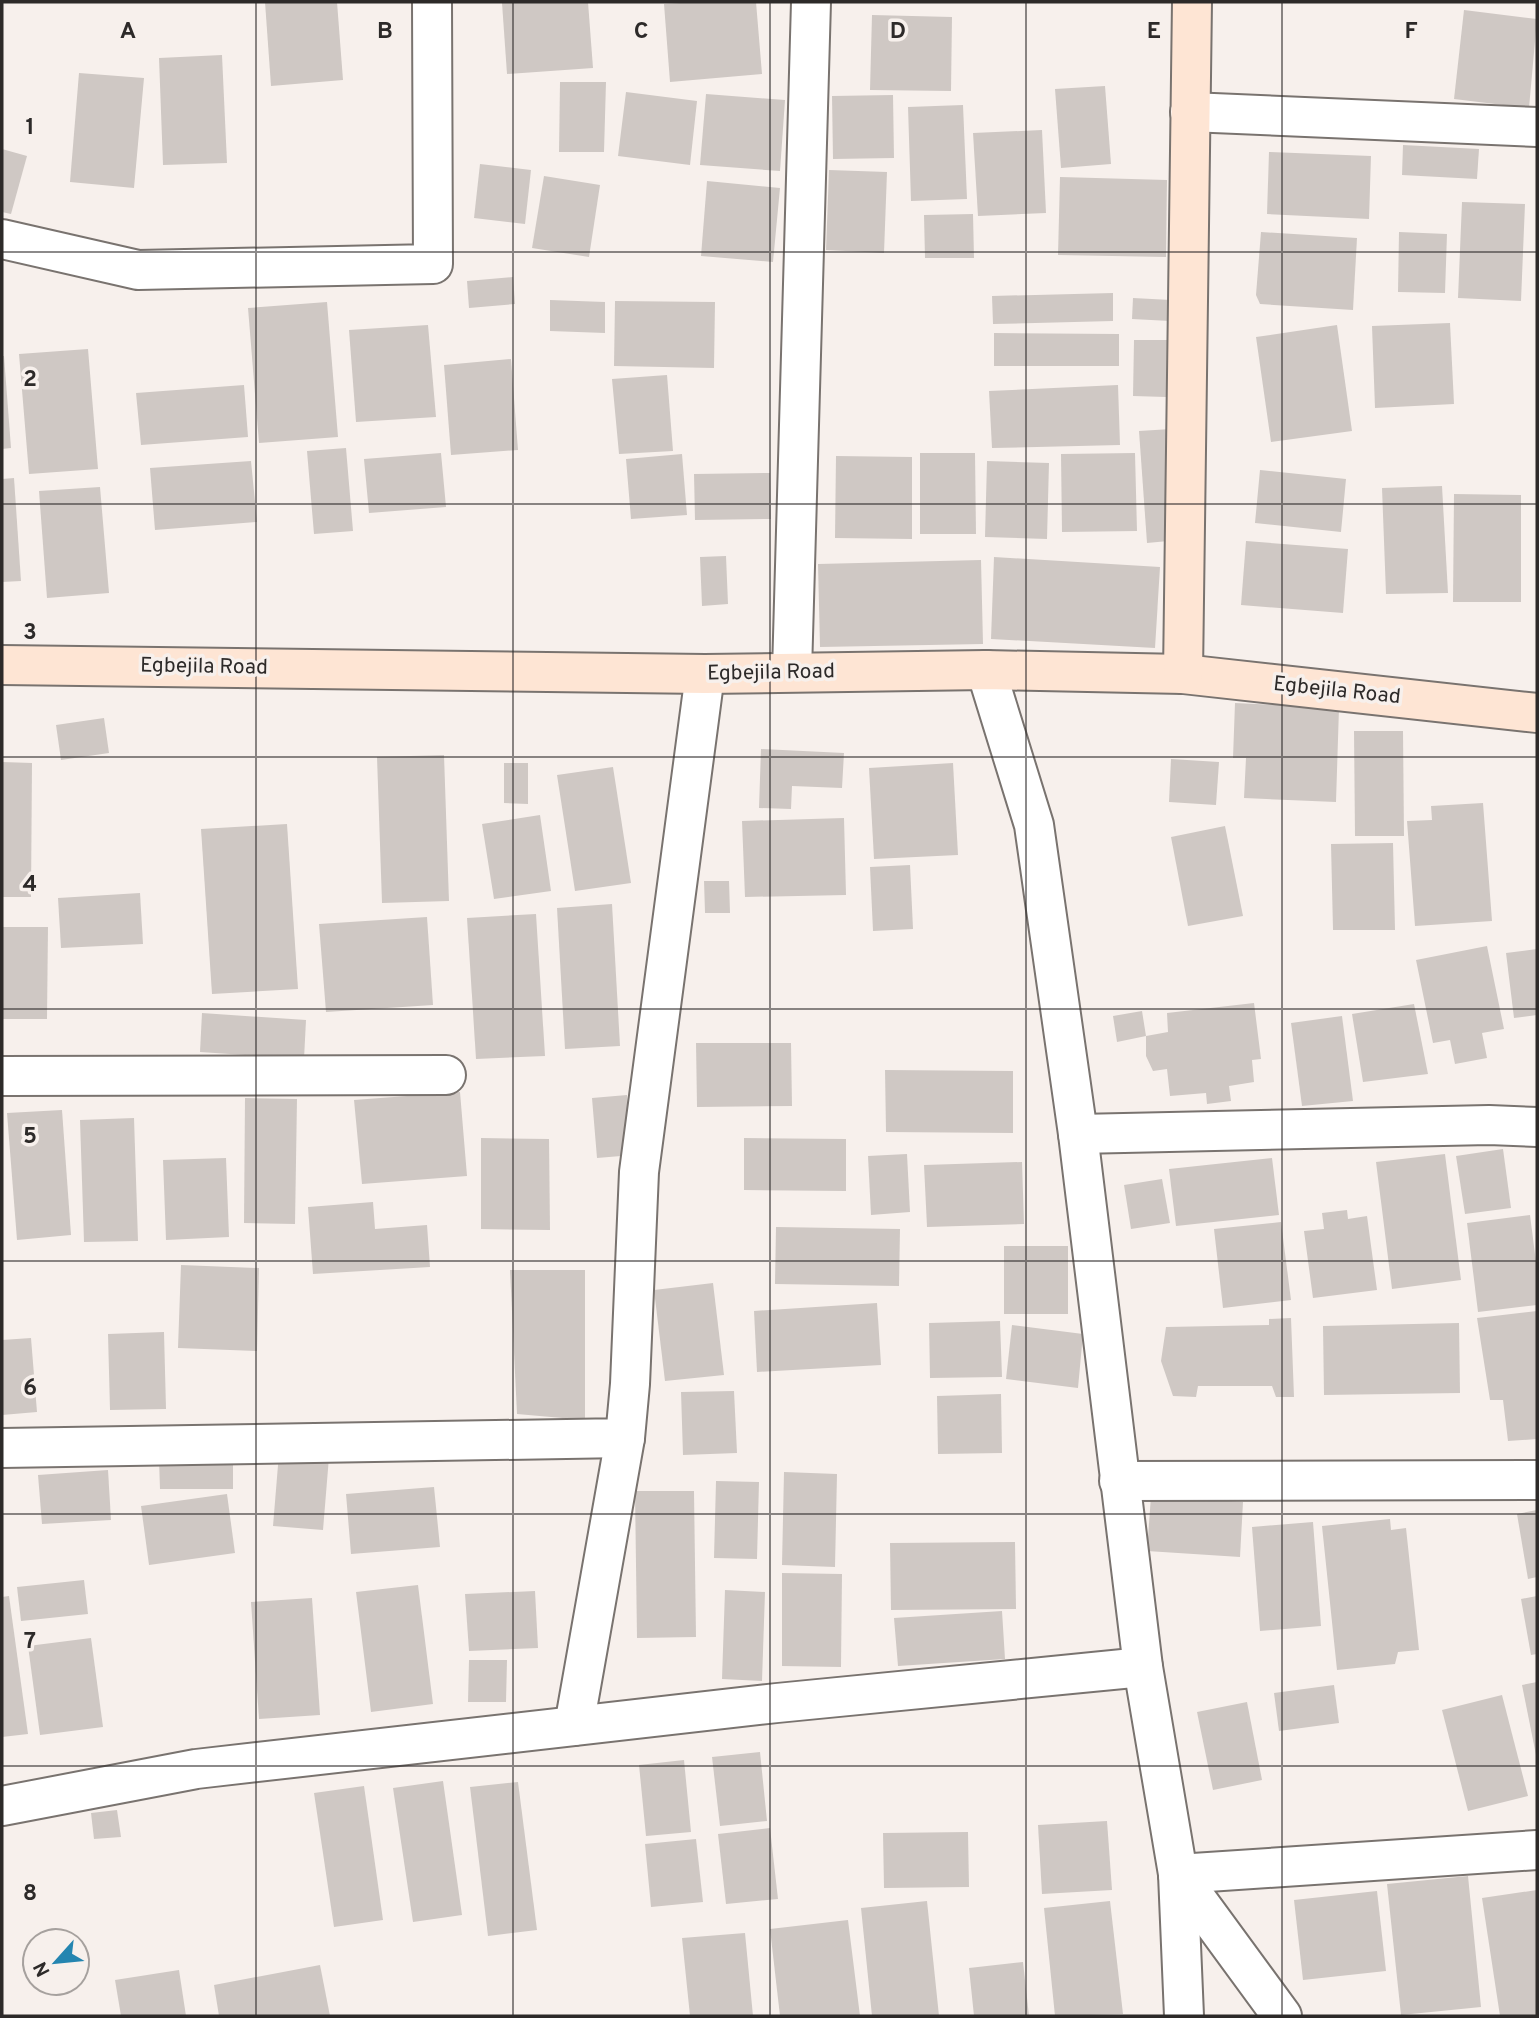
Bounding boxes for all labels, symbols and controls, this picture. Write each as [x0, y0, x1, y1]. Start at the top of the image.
text: A [120, 18, 136, 47]
text: B [377, 18, 393, 47]
text: C [634, 18, 648, 47]
text: D [890, 18, 906, 47]
text: E [1147, 18, 1161, 47]
text: F [1404, 18, 1418, 47]
text: 1 [25, 114, 35, 143]
text: 2 [23, 366, 37, 395]
text: 3 [23, 619, 37, 648]
street label: Egbejila Road [140, 652, 268, 682]
street label: Egbejila Road [707, 658, 835, 688]
street label: Egbejila Road [1272, 671, 1402, 711]
text: 4 [23, 871, 37, 900]
text: 5 [23, 1123, 37, 1152]
text: 6 [23, 1375, 37, 1404]
text: 7 [24, 1628, 36, 1657]
text: 8 [23, 1880, 37, 1909]
north arrow [21, 1927, 91, 1997]
text: N [29, 1957, 56, 1980]

